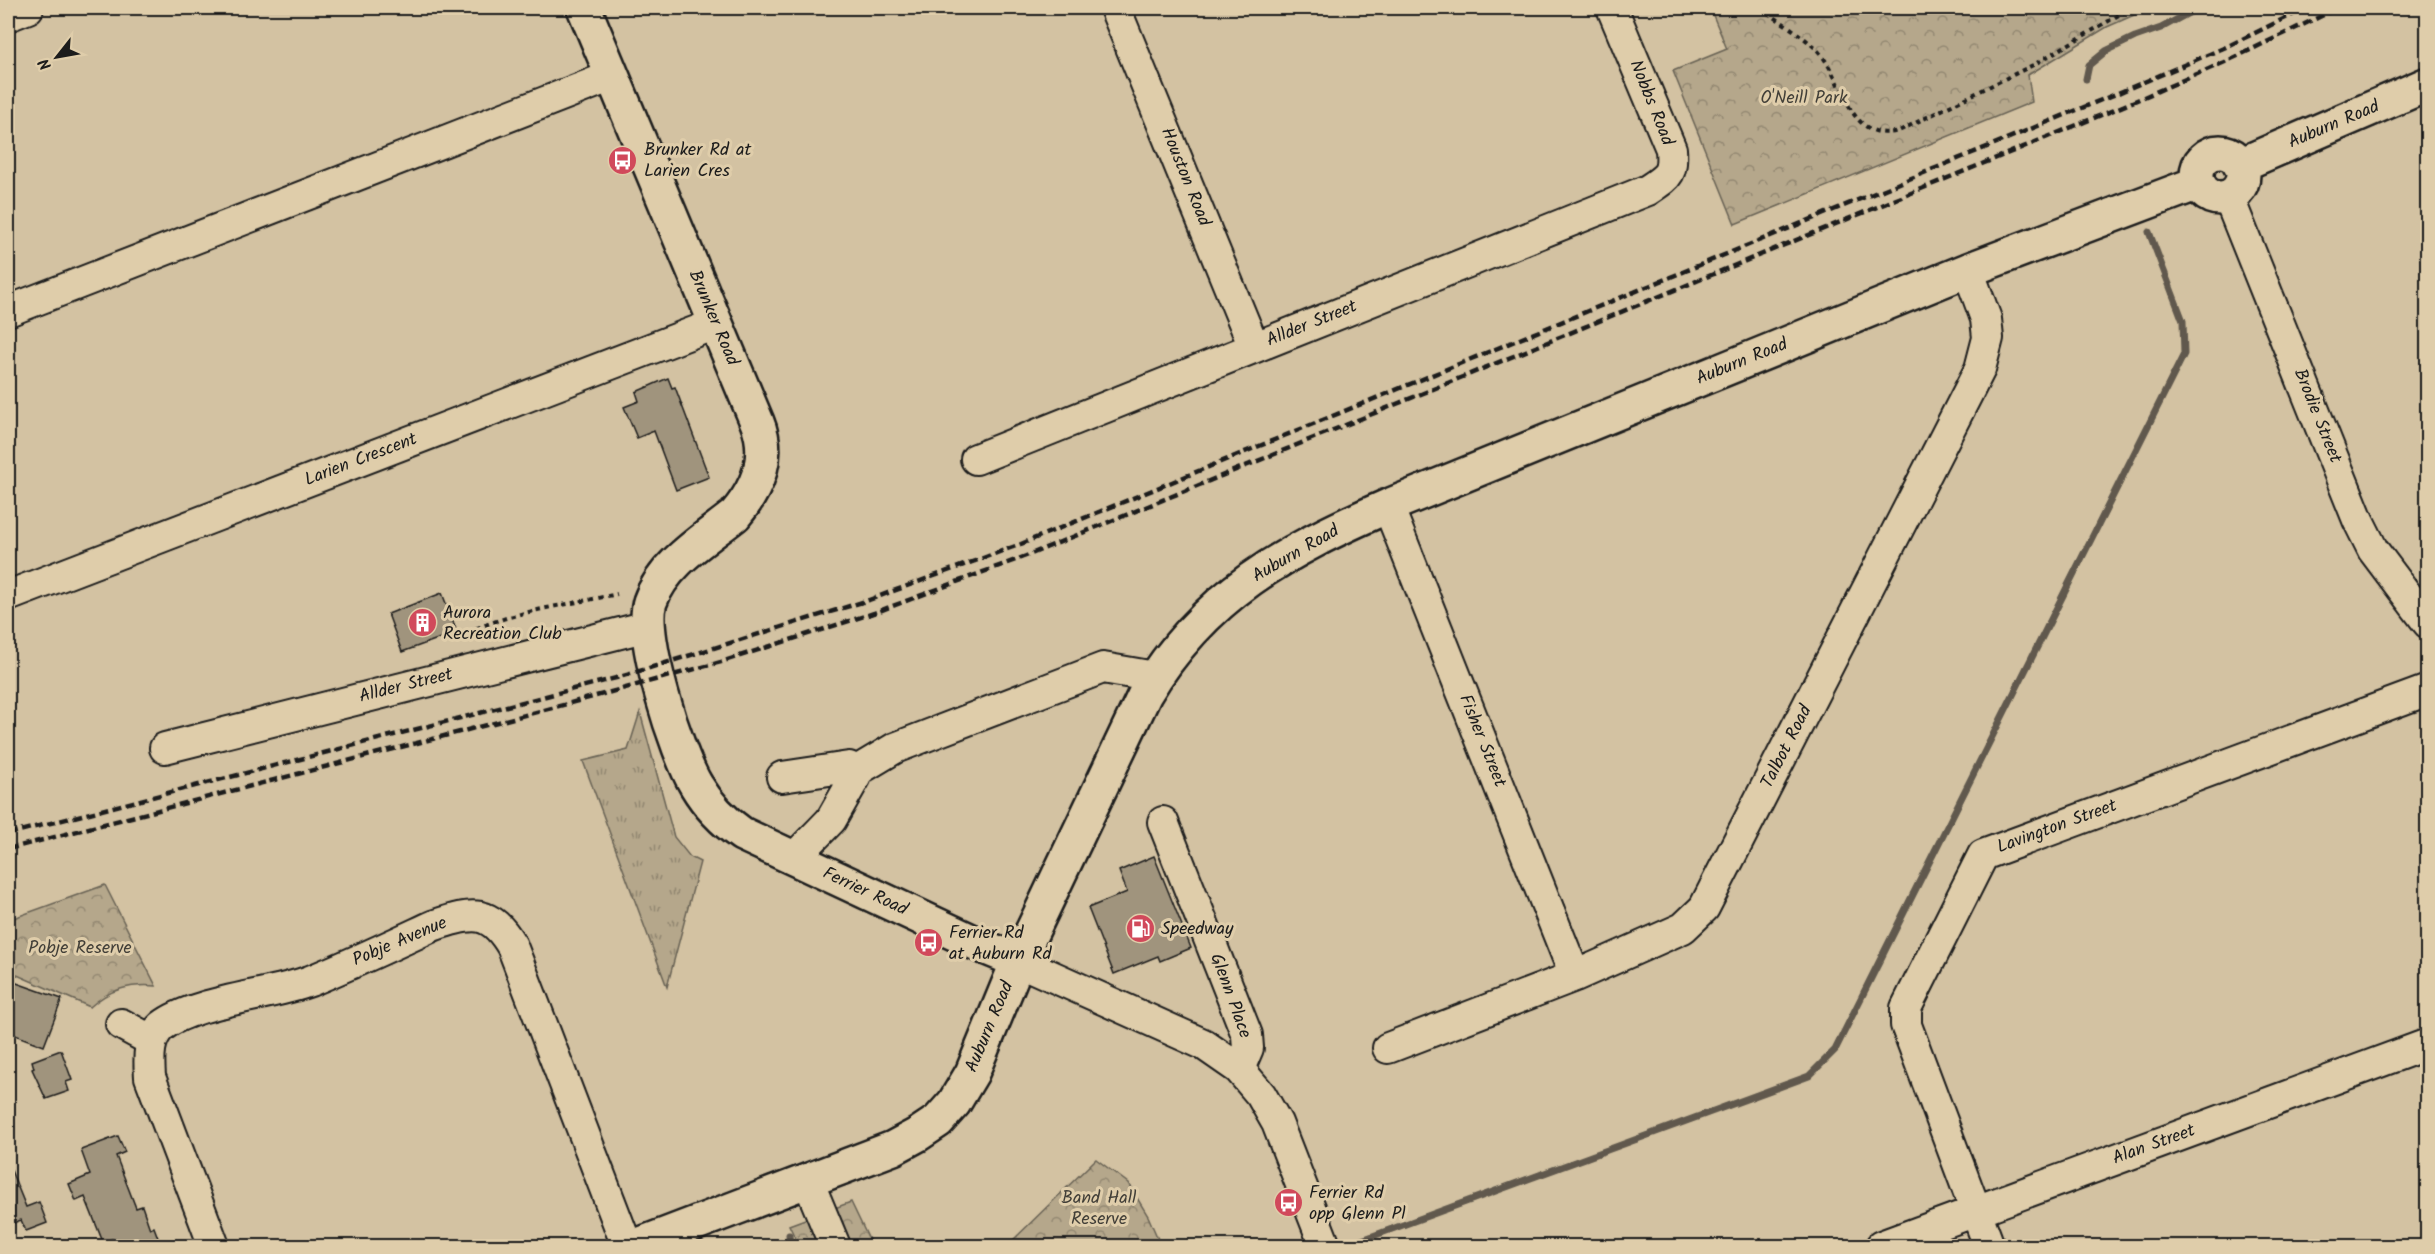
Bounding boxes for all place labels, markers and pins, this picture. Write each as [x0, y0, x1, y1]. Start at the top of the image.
place label: Brunker Rd at Larien Cres [644, 136, 753, 186]
bus stop icon: Brunker Rd at Larien Cres [607, 144, 639, 176]
place label: Aurora Recreation Club [443, 599, 562, 649]
building icon: Aurora Recreation Club [406, 607, 438, 639]
fuel station icon: Speedway [1124, 913, 1156, 945]
place label: Speedway [1161, 915, 1234, 944]
place label: Ferrier Rd at Auburn Rd [949, 919, 1053, 969]
bus stop icon: Ferrier Rd at Auburn Rd [912, 927, 944, 959]
place label: Ferrier Rd opp Glenn Pl [1309, 1179, 1406, 1229]
bus stop icon: Ferrier Rd opp Glenn Pl [1272, 1187, 1304, 1219]

